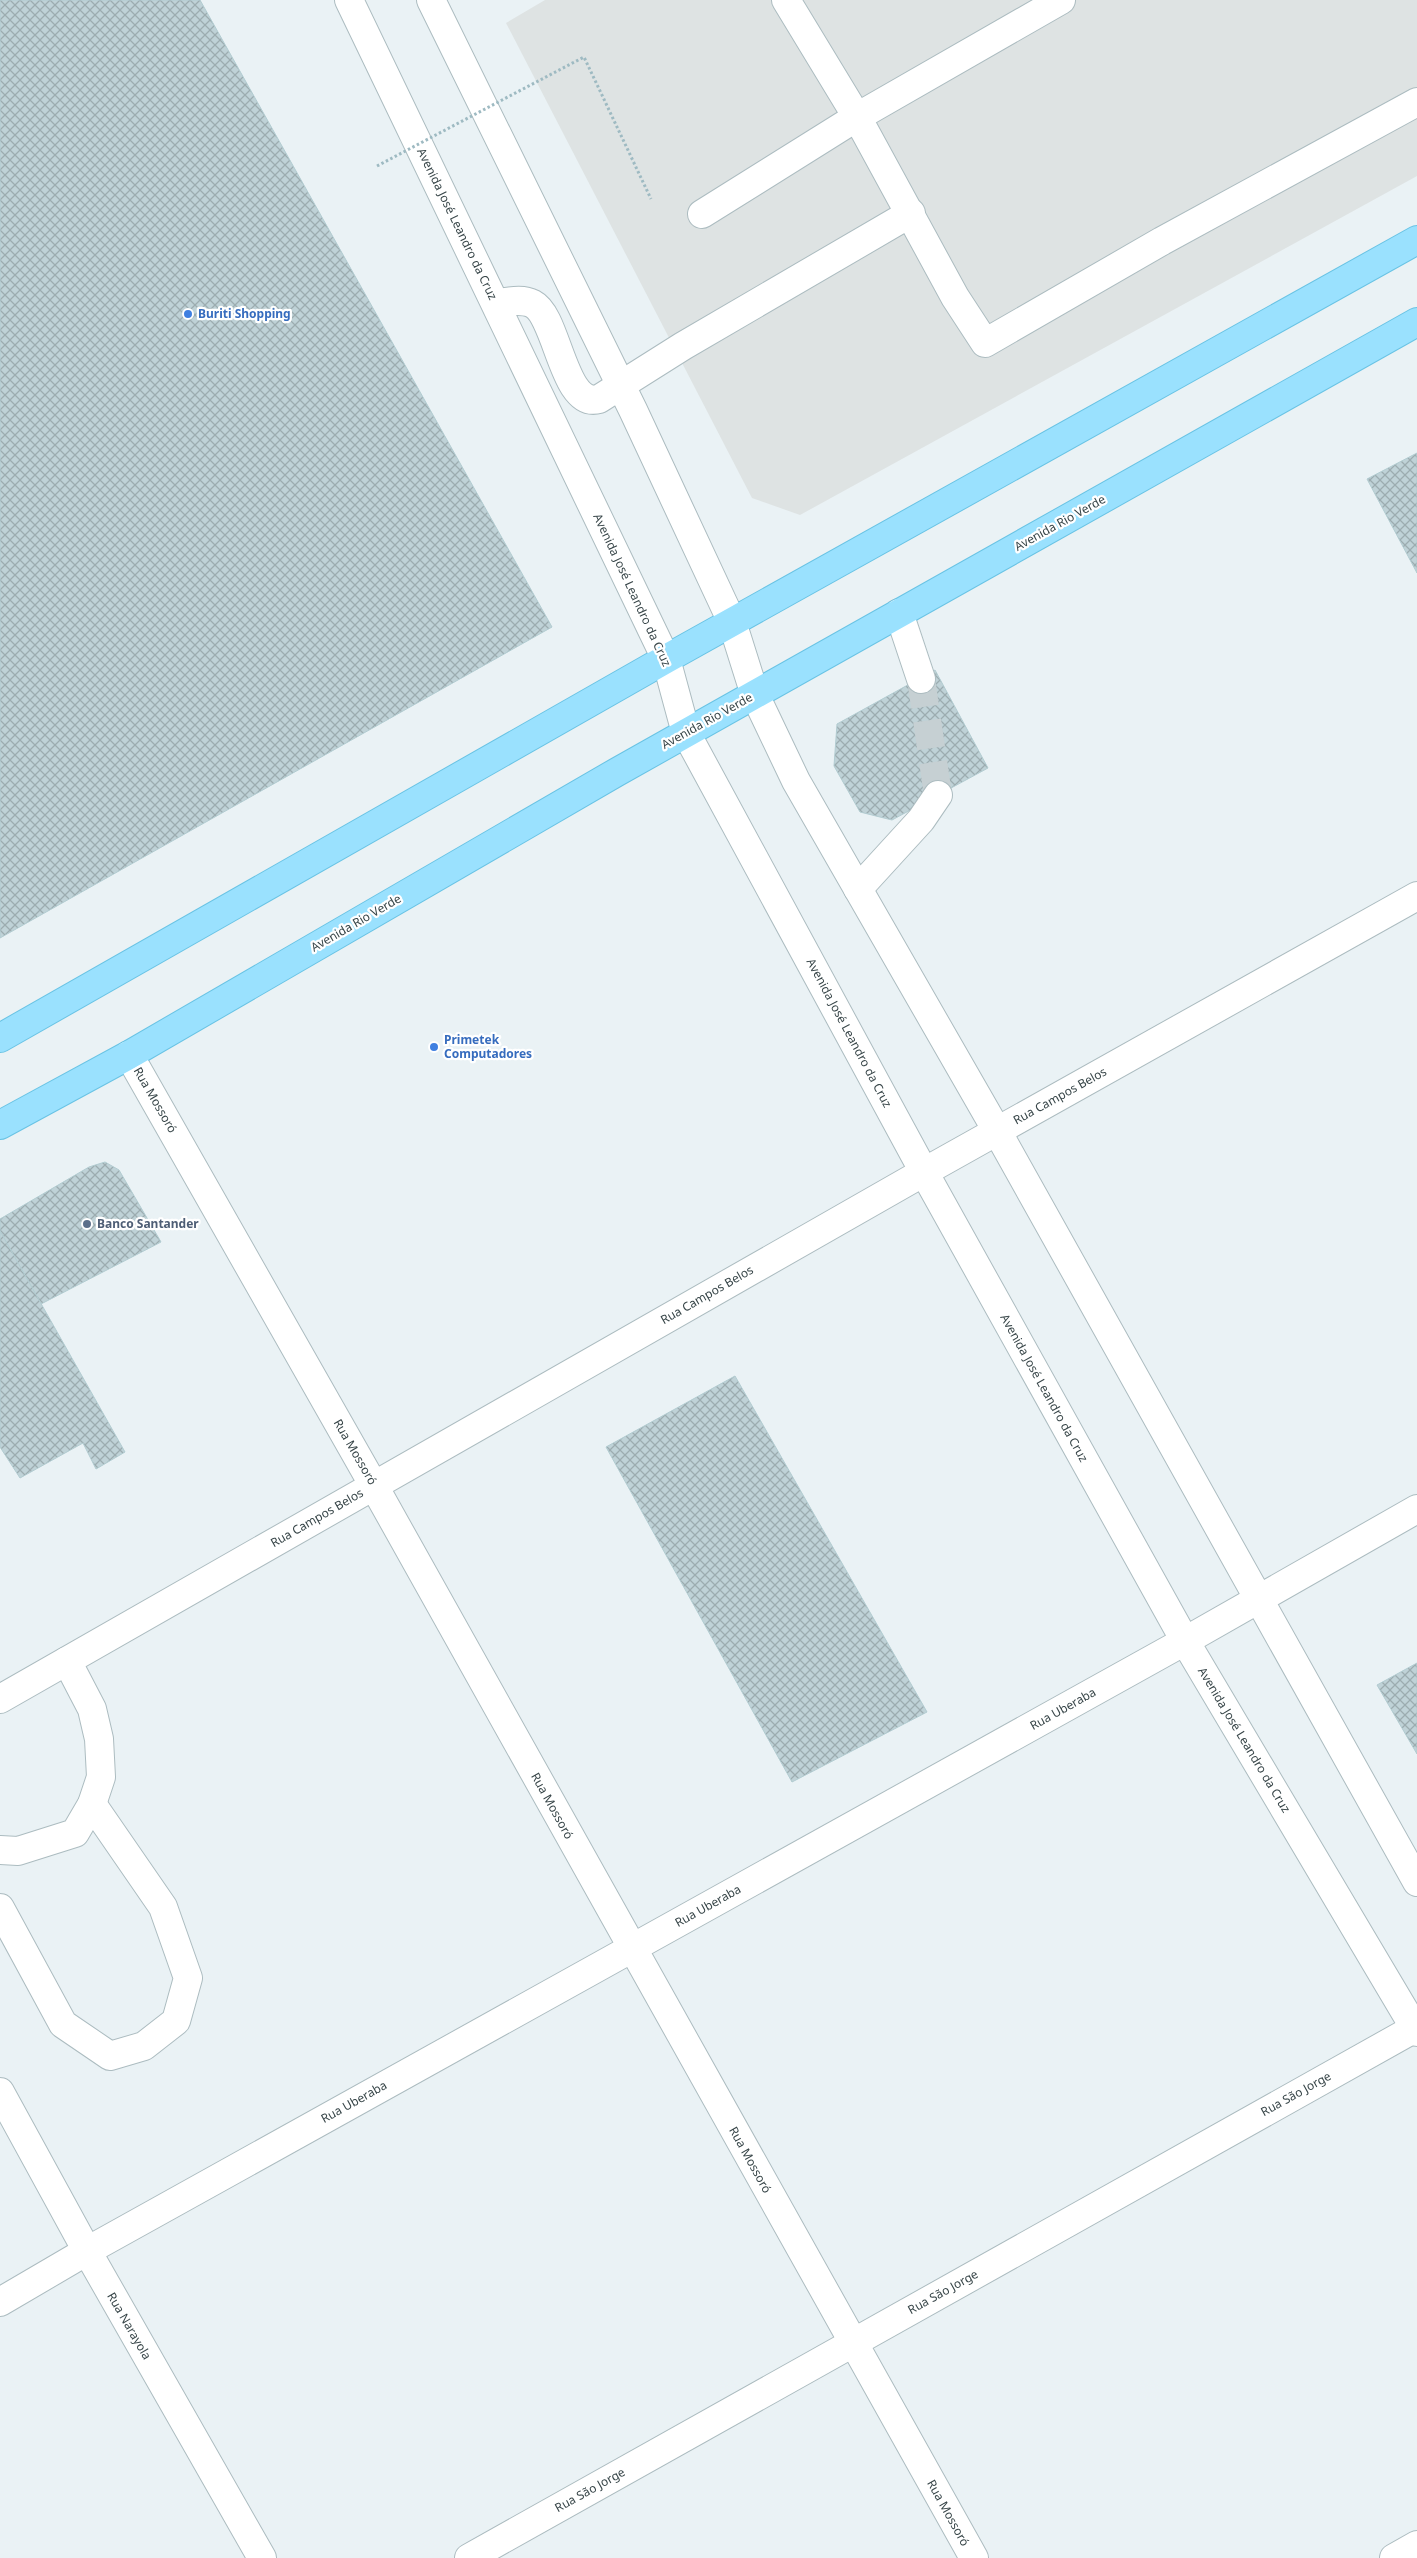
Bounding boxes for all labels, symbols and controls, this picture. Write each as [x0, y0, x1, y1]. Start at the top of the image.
street label: Avenida José Leandro da Cruz [413, 145, 502, 303]
place label: Buriti Shopping [198, 305, 291, 322]
marker: Buriti Shopping [182, 308, 194, 320]
street label: Avenida Rio Verde [1011, 490, 1109, 555]
street label: Avenida José Leandro da Cruz [589, 511, 676, 669]
street label: Avenida Rio Verde [658, 688, 756, 753]
street label: Avenida Rio Verde [307, 890, 404, 955]
street label: Avenida José Leandro da Cruz [803, 955, 896, 1111]
place label: Primetek Computadores [444, 1031, 532, 1062]
marker: Primetek Computadores [428, 1041, 440, 1053]
street label: Rua Campos Belos [1010, 1063, 1110, 1128]
street label: Rua Mossoró [130, 1064, 181, 1136]
place label: Banco Santander [97, 1215, 199, 1232]
marker: Banco Santander [81, 1218, 93, 1230]
street label: Rua Campos Belos [657, 1261, 756, 1328]
street label: Avenida José Leandro da Cruz [997, 1311, 1093, 1465]
street label: Rua Mossoró [330, 1416, 381, 1488]
street label: Rua Campos Belos [267, 1484, 366, 1551]
street label: Avenida José Leandro da Cruz [1194, 1664, 1295, 1816]
street label: Rua Uberaba [1027, 1683, 1099, 1734]
street label: Rua Mossoró [527, 1769, 578, 1842]
street label: Rua Uberaba [672, 1880, 744, 1931]
street label: Rua São Jorge [1258, 2067, 1334, 2120]
street label: Rua Uberaba [318, 2076, 390, 2127]
street label: Rua Mossoró [725, 2123, 776, 2196]
street label: Rua São Jorge [905, 2265, 981, 2318]
street label: Rua Narayola [103, 2289, 156, 2363]
street label: Rua São Jorge [552, 2463, 628, 2516]
street label: Rua Mossoró [923, 2476, 974, 2549]

